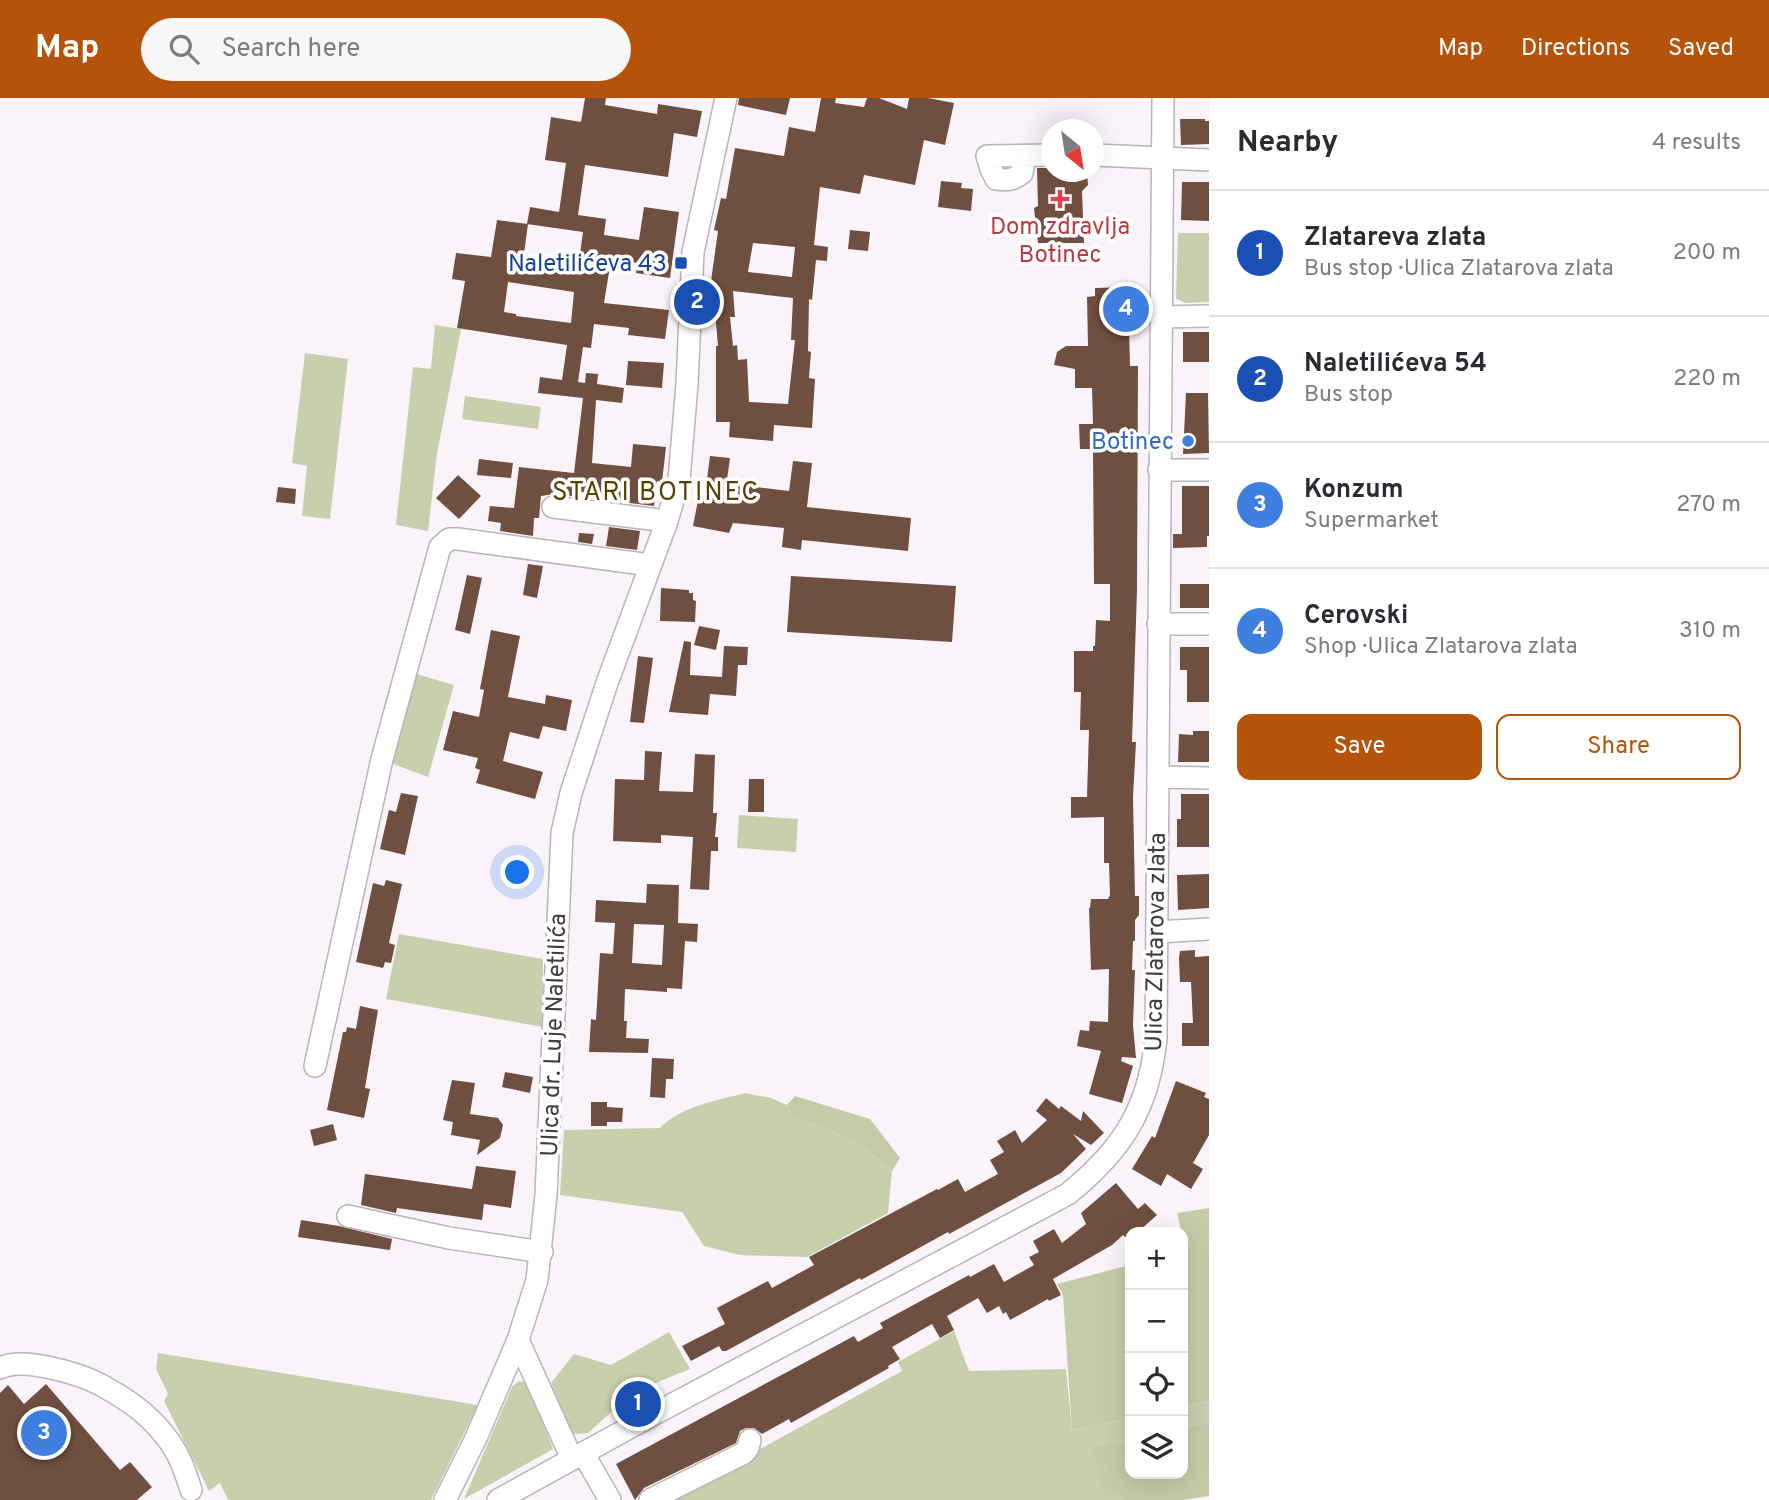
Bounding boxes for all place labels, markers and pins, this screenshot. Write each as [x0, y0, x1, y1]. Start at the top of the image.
marker: Dom zdravlja Botinec [1050, 189, 1070, 209]
place label: Dom zdravlja Botinec [990, 213, 1130, 271]
place label: Naletilićeva 43 [508, 250, 667, 280]
marker: Naletilićeva 43 [673, 255, 689, 271]
pin: 2 [674, 276, 720, 328]
pin: 4 [1103, 283, 1149, 335]
place label: Botinec [1091, 428, 1174, 458]
marker: Botinec [1180, 433, 1196, 449]
pin: 1 [615, 1378, 661, 1430]
pin: 3 [21, 1407, 67, 1459]

